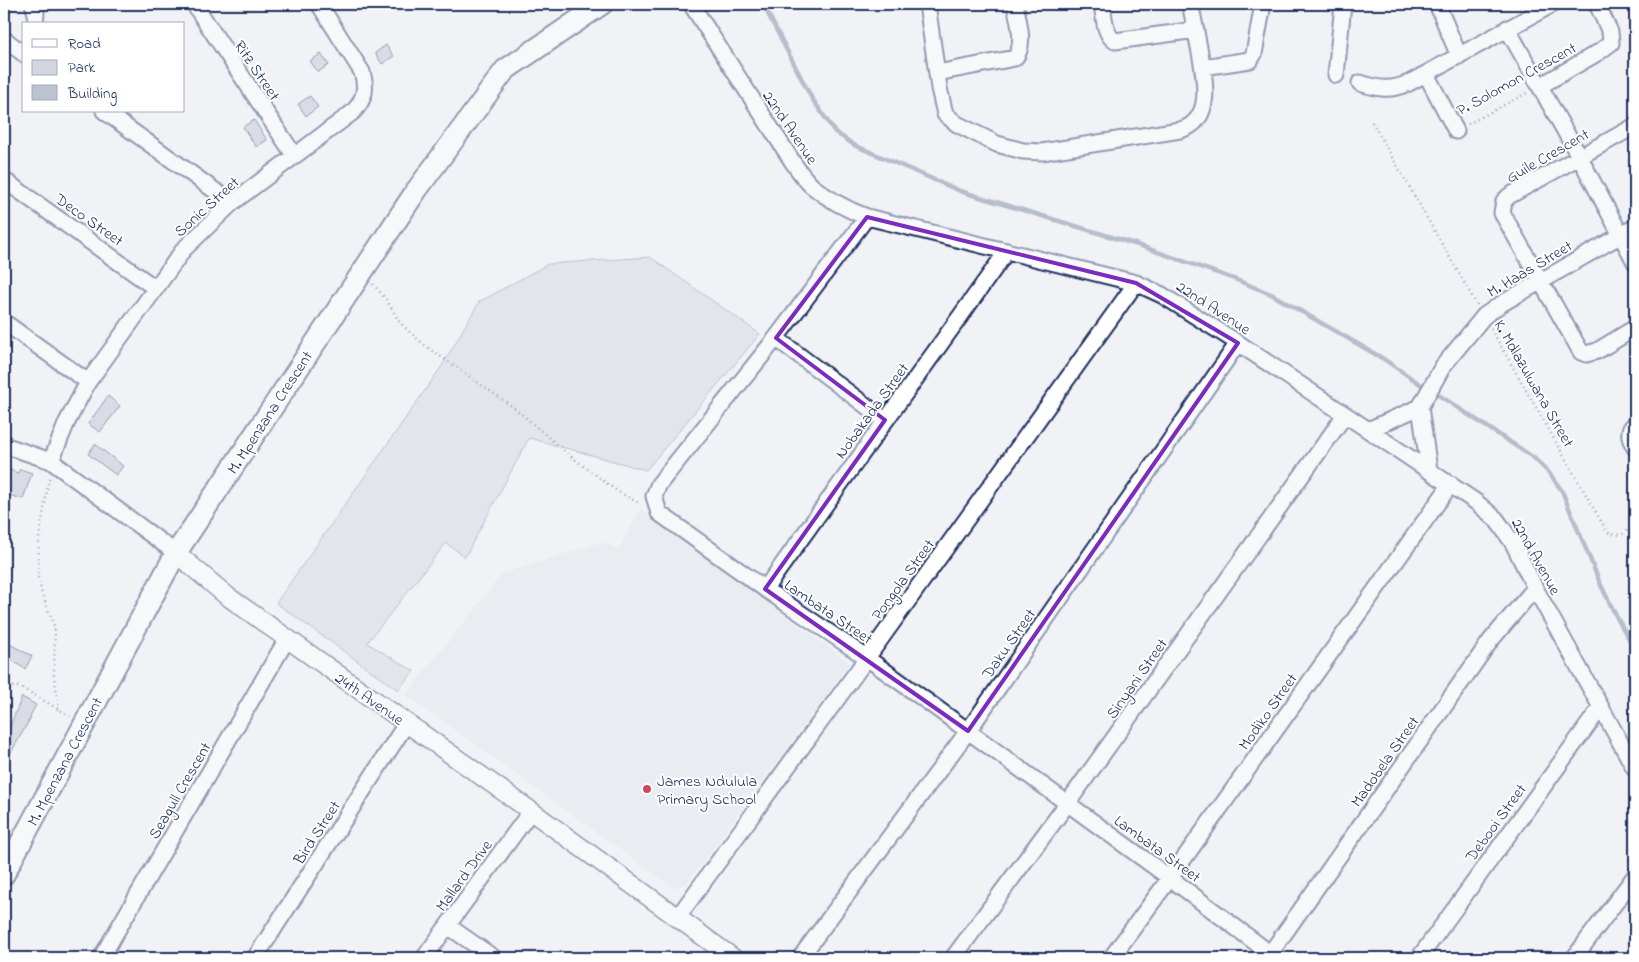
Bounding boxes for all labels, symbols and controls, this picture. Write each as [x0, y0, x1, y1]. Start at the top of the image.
legend [22, 22, 185, 112]
text: Road [68, 33, 101, 55]
street label: Ritz Street [227, 36, 286, 107]
street label: P. Solomon Crescent [1453, 36, 1582, 123]
text: Park [68, 57, 96, 79]
text: Building [67, 83, 117, 106]
street label: 22nd Avenue [756, 86, 823, 171]
street label: Guile Crescent [1502, 123, 1595, 190]
street label: Sonic Street [169, 171, 246, 243]
street label: Deco Street [49, 188, 128, 253]
street label: M. Haas Street [1483, 234, 1578, 305]
street label: 22nd Avenue [1171, 276, 1256, 342]
street label: K. Mdlazulwana Street [1487, 316, 1580, 453]
street label: M. Mpenzana Crescent [222, 346, 320, 480]
street label: Nobakada Street [830, 358, 916, 464]
street label: 22nd Avenue [1504, 514, 1567, 601]
street label: Pongola Street [866, 534, 942, 626]
street label: Lambata Street [779, 574, 878, 652]
street label: Daku Street [976, 604, 1043, 685]
street label: Sinyani Street [1101, 633, 1175, 724]
street label: 24th Avenue [329, 667, 409, 733]
street label: Modiko Street [1233, 668, 1305, 756]
street label: M. Mpenzana Crescent [22, 693, 110, 831]
street label: Madobela Street [1345, 711, 1426, 813]
street label: Seagull Crescent [143, 738, 219, 844]
place label: James Ndulula Primary School [657, 770, 757, 812]
street label: Debooi Street [1460, 779, 1533, 868]
marker: James Ndulula Primary School [641, 783, 653, 795]
street label: Bird Street [287, 796, 348, 871]
street label: Lambata Street [1108, 810, 1206, 890]
street label: Mallard Drive [430, 835, 499, 917]

